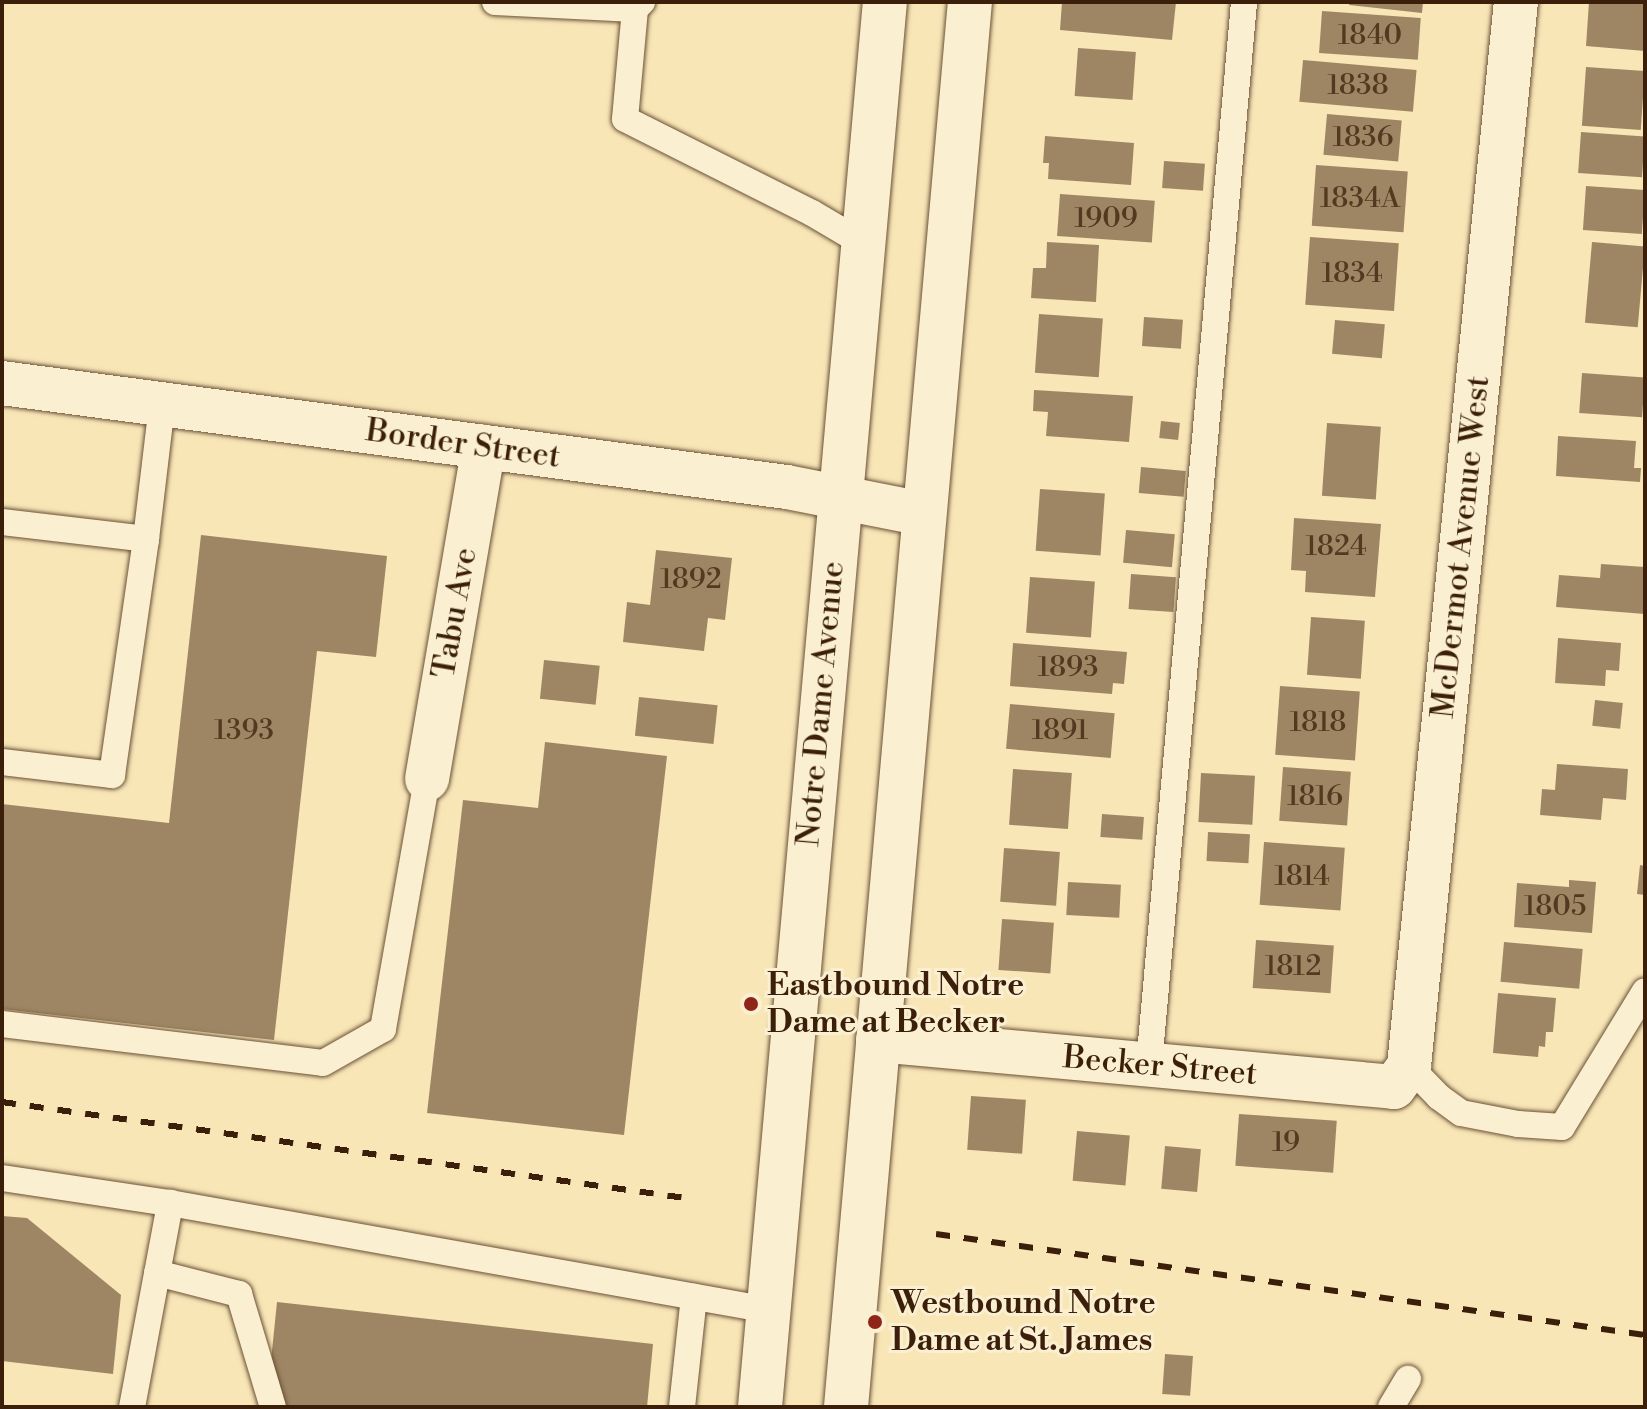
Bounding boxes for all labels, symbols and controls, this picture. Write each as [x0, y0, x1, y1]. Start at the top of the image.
house number: 1840 [1338, 19, 1402, 53]
house number: 1838 [1327, 69, 1389, 103]
house number: 1836 [1332, 121, 1394, 155]
house number: 1834A [1320, 182, 1400, 216]
house number: 1909 [1074, 202, 1138, 236]
house number: 1834 [1321, 257, 1383, 291]
street label: McDermot Avenue West [1424, 374, 1498, 720]
street label: Border Street [363, 411, 563, 477]
house number: 1824 [1305, 530, 1367, 564]
street label: Tabu Ave [425, 545, 485, 681]
street label: Notre Dame Avenue [789, 560, 853, 848]
house number: 1892 [660, 563, 722, 597]
house number: 1893 [1037, 651, 1099, 685]
house number: 1818 [1290, 706, 1346, 740]
house number: 1393 [214, 714, 274, 748]
house number: 1891 [1032, 714, 1088, 748]
house number: 1816 [1287, 780, 1343, 814]
house number: 1814 [1274, 860, 1330, 894]
house number: 1805 [1524, 890, 1586, 924]
house number: 1812 [1265, 950, 1321, 984]
place label: Eastbound Notre Dame at Becker [767, 967, 1024, 1042]
marker: Eastbound Notre Dame at Becker [742, 995, 760, 1013]
street label: Becker Street [1061, 1038, 1259, 1094]
house number: 19 [1272, 1126, 1300, 1160]
place label: Westbound Notre Dame at St. James [891, 1285, 1156, 1360]
marker: Westbound Notre Dame at St. James [866, 1313, 884, 1331]

